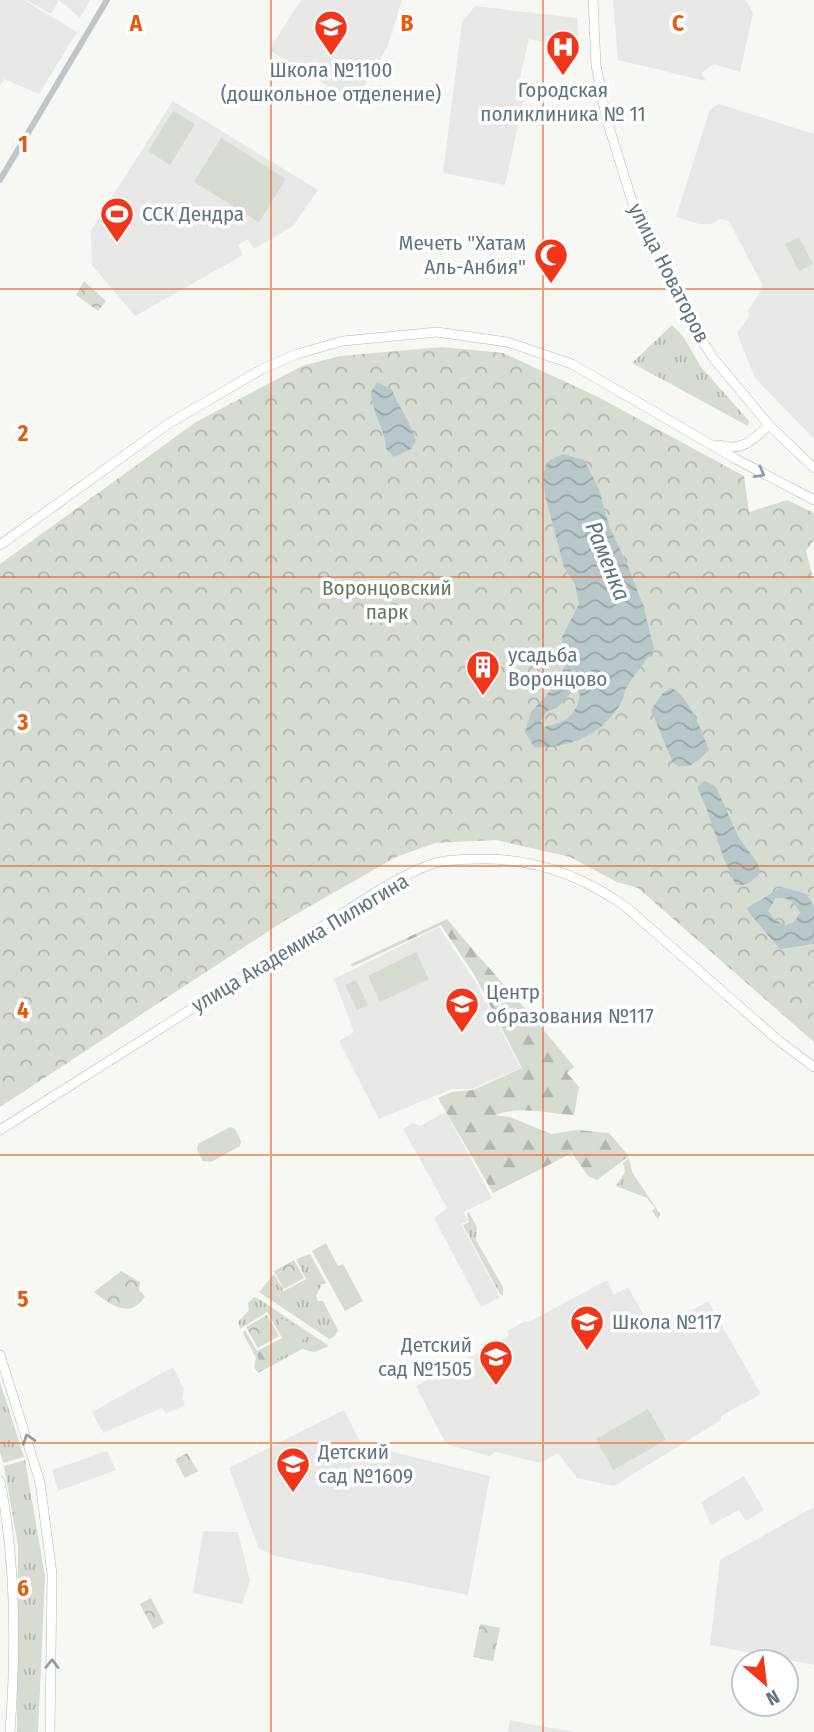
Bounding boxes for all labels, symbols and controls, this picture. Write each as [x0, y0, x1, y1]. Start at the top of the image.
school or university icon: Школа №1100 (дошкольное отделение) [312, 8, 350, 57]
text: A [129, 9, 143, 37]
text: B [401, 9, 414, 37]
text: C [672, 9, 684, 37]
hospital icon: Городская поликлиника № 11 [544, 28, 582, 77]
place label: Школа №1100 (дошкольное отделение) [221, 57, 441, 107]
place label: Городская поликлиника № 11 [480, 77, 646, 127]
text: 1 [18, 130, 28, 158]
sports icon: ССК Дендра [98, 195, 136, 244]
street label: улица Новаторов [623, 199, 715, 347]
place label: ССК Дендра [142, 201, 244, 227]
place label: Мечеть "Хатам Аль-Анбия" [398, 230, 526, 280]
mosque icon: Мечеть "Хатам Аль-Анбия" [532, 236, 570, 285]
text: 2 [17, 419, 29, 447]
one-way arrow [752, 465, 765, 478]
water label: Раменка [579, 517, 637, 605]
park label: Воронцовский парк [322, 575, 452, 625]
place label: усадьба Воронцово [508, 642, 607, 692]
building icon: усадьба Воронцово [464, 648, 502, 697]
text: 3 [17, 708, 29, 736]
street label: улица Академика Пилюгина [187, 868, 413, 1018]
place label: Центр образования №117 [486, 979, 654, 1029]
school or university icon: Центр образования №117 [443, 985, 481, 1034]
text: 4 [17, 996, 29, 1024]
text: 5 [17, 1285, 29, 1313]
school or university icon: Школа №117 [568, 1303, 606, 1352]
place label: Школа №117 [612, 1309, 722, 1335]
place label: Детский сад №1505 [378, 1332, 472, 1382]
school or university icon: Детский сад №1505 [477, 1338, 515, 1387]
one-way arrow [21, 1433, 36, 1445]
place label: Детский сад №1609 [317, 1439, 413, 1489]
school or university icon: Детский сад №1609 [274, 1445, 312, 1494]
text: 6 [17, 1574, 29, 1602]
north arrow [730, 1648, 800, 1718]
one-way arrow [44, 1658, 59, 1669]
text: N [762, 1685, 783, 1710]

